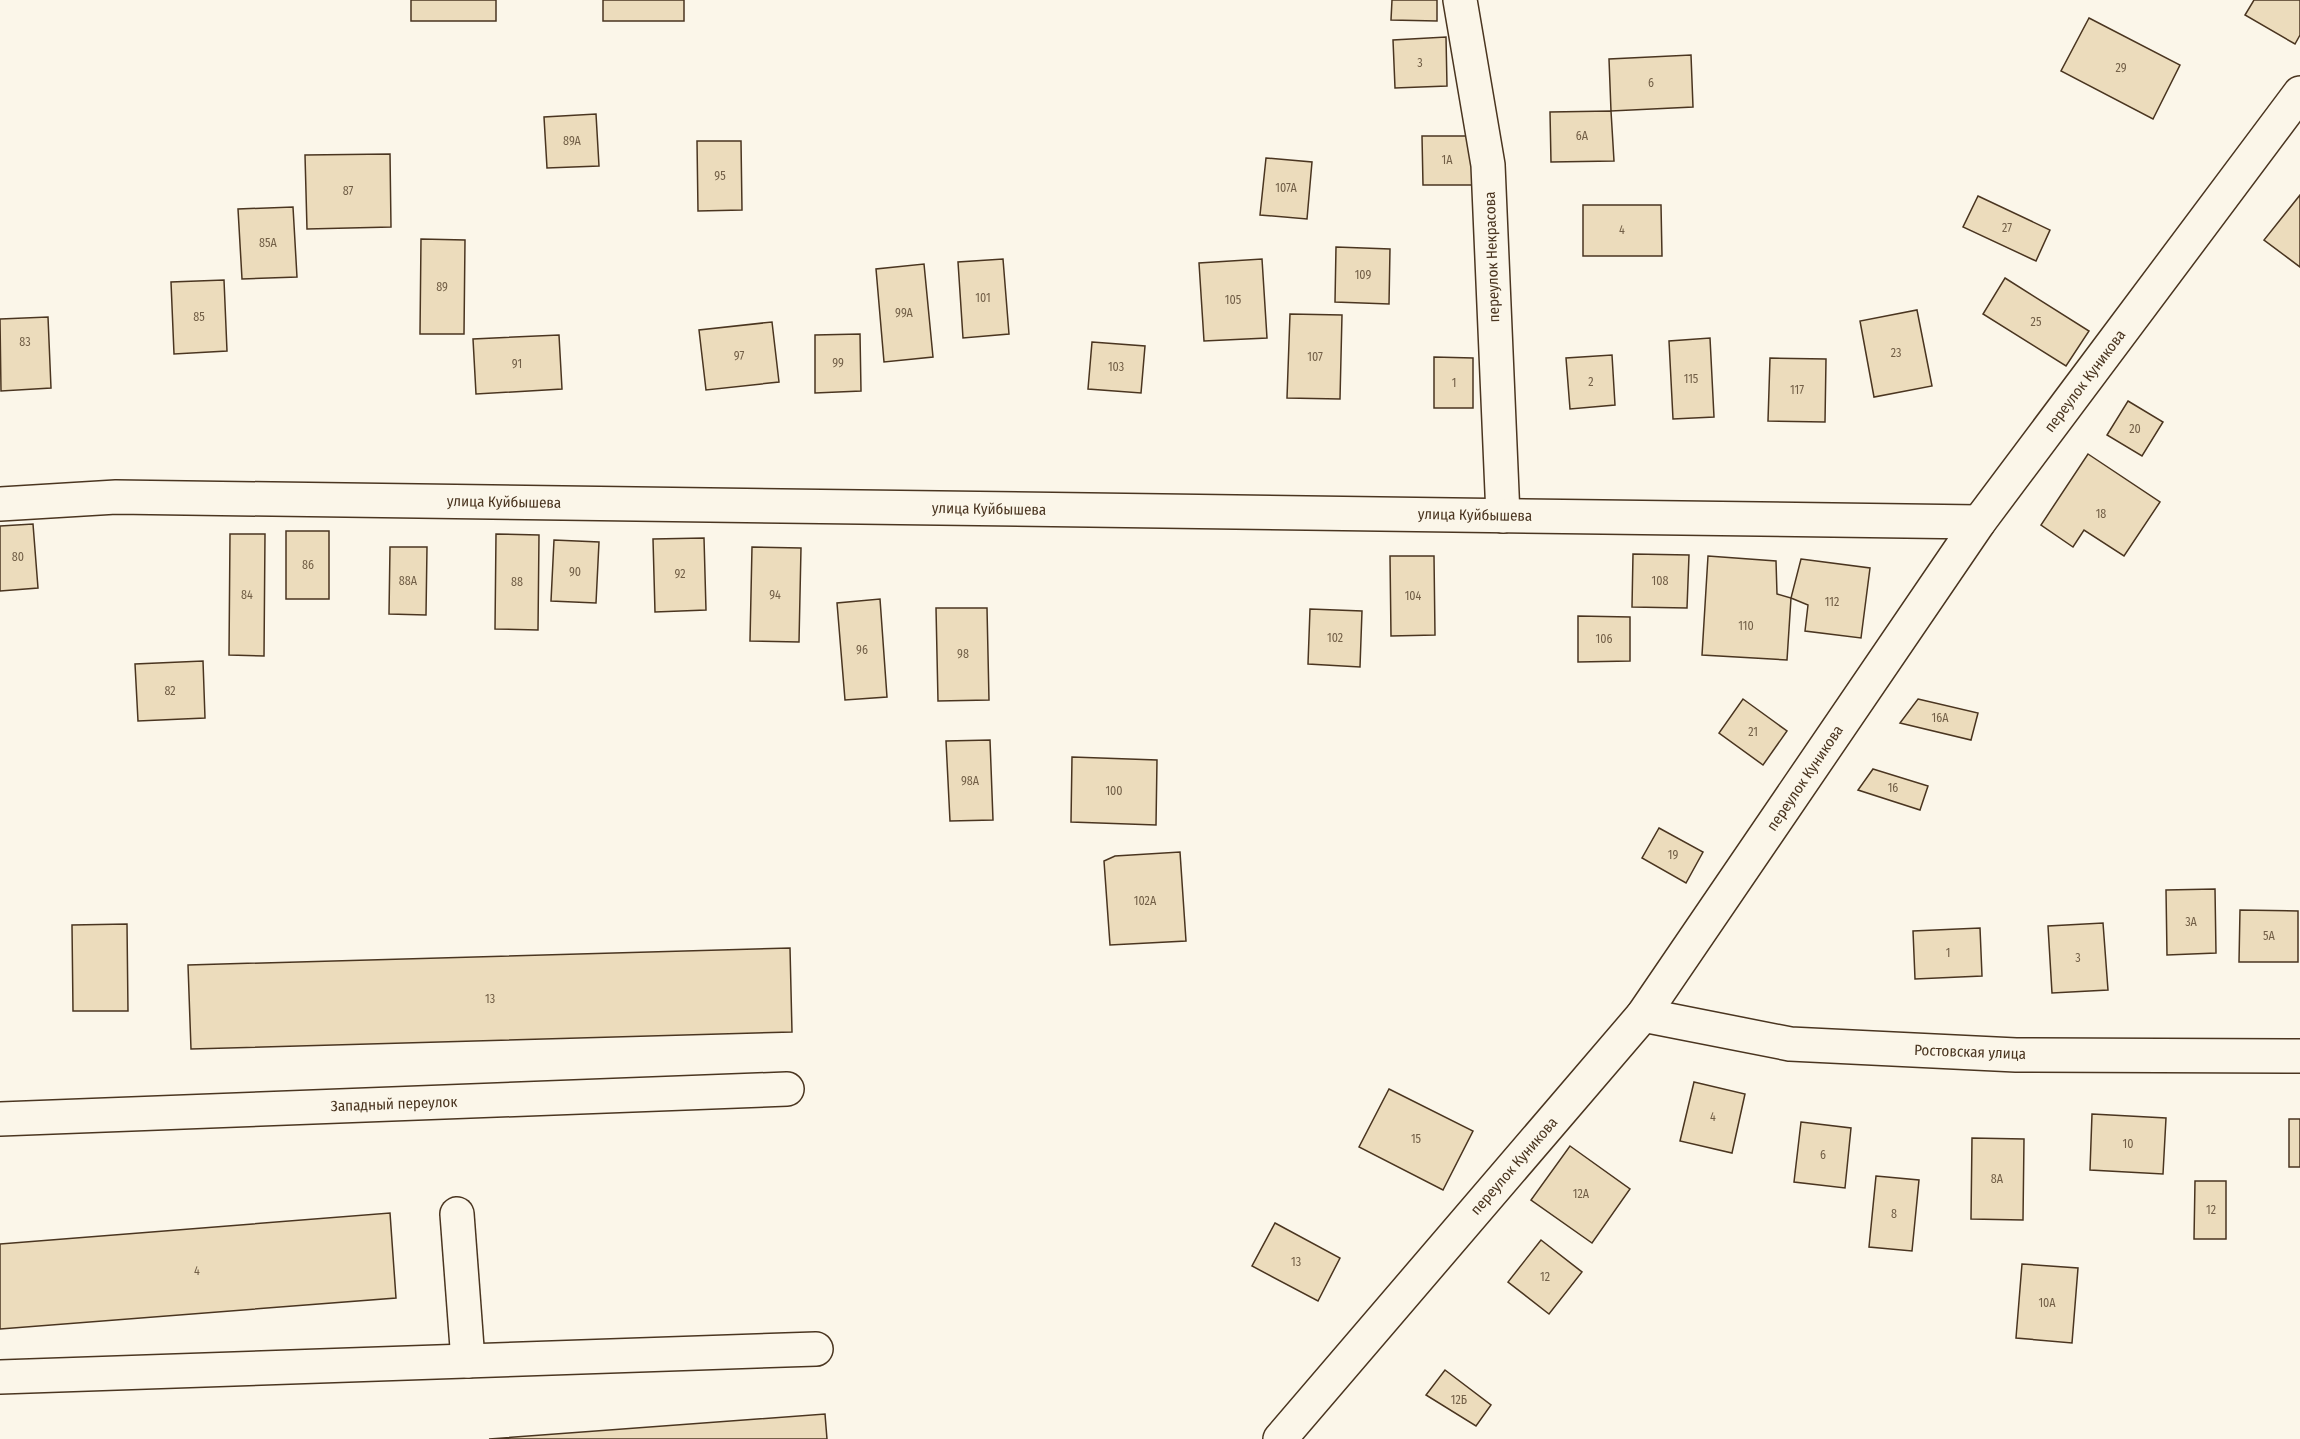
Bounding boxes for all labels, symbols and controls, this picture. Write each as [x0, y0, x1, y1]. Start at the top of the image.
house number: 3 [1417, 56, 1423, 70]
house number: 29 [2115, 61, 2127, 75]
house number: 6 [1648, 76, 1654, 90]
house number: 6А [1576, 129, 1589, 143]
house number: 89А [563, 134, 582, 148]
house number: 1А [1442, 153, 1453, 167]
house number: 95 [714, 169, 726, 183]
house number: 107А [1275, 181, 1297, 195]
house number: 87 [343, 184, 353, 198]
street label: переулок Некрасова [1481, 191, 1503, 323]
house number: 27 [2002, 221, 2012, 235]
house number: 4 [1619, 223, 1625, 237]
house number: 85А [259, 236, 278, 250]
house number: 109 [1355, 268, 1372, 282]
house number: 89 [436, 280, 448, 294]
house number: 101 [975, 291, 991, 305]
house number: 105 [1225, 293, 1242, 307]
house number: 99А [895, 306, 914, 320]
house number: 85 [193, 310, 205, 324]
house number: 25 [2031, 315, 2042, 329]
street label: переулок Куникова [2041, 326, 2129, 436]
house number: 83 [19, 335, 31, 349]
house number: 23 [1891, 346, 1901, 360]
house number: 97 [734, 349, 744, 363]
house number: 107 [1307, 350, 1323, 364]
house number: 99 [832, 356, 844, 370]
house number: 91 [512, 357, 522, 371]
house number: 103 [1108, 360, 1124, 374]
house number: 115 [1684, 372, 1699, 386]
house number: 2 [1588, 375, 1594, 389]
house number: 1 [1452, 376, 1456, 390]
house number: 117 [1790, 383, 1804, 397]
house number: 20 [2129, 422, 2141, 436]
street label: улица Куйбышева [447, 492, 561, 512]
street label: улица Куйбышева [932, 499, 1046, 519]
street label: улица Куйбышева [1418, 505, 1532, 525]
house number: 18 [2096, 507, 2106, 521]
house number: 80 [12, 550, 24, 564]
house number: 86 [302, 558, 314, 572]
house number: 90 [569, 565, 581, 579]
house number: 92 [675, 567, 685, 581]
house number: 88А [399, 574, 418, 588]
house number: 108 [1652, 574, 1668, 588]
house number: 88 [511, 575, 523, 589]
house number: 84 [241, 588, 253, 602]
house number: 94 [769, 588, 781, 602]
house number: 104 [1405, 589, 1422, 603]
house number: 112 [1825, 595, 1839, 609]
house number: 110 [1738, 619, 1754, 633]
house number: 102 [1327, 631, 1343, 645]
house number: 106 [1596, 632, 1612, 646]
house number: 96 [856, 643, 868, 657]
house number: 98 [957, 647, 969, 661]
house number: 82 [164, 684, 176, 698]
house number: 16А [1932, 711, 1949, 725]
street label: переулок Куникова [1763, 722, 1847, 834]
house number: 21 [1748, 725, 1758, 739]
house number: 98А [961, 774, 980, 788]
house number: 16 [1888, 781, 1898, 795]
house number: 100 [1105, 784, 1123, 798]
house number: 19 [1668, 848, 1678, 862]
house number: 102А [1134, 894, 1157, 908]
house number: 3А [2185, 915, 2198, 929]
house number: 5А [2263, 929, 2276, 943]
house number: 1 [1946, 946, 1950, 960]
house number: 3 [2075, 951, 2081, 965]
house number: 13 [485, 992, 495, 1006]
street label: Ростовская улица [1914, 1041, 2026, 1063]
street label: Западный переулок [330, 1093, 458, 1115]
house number: 4 [1710, 1110, 1716, 1124]
street label: переулок Куникова [1467, 1113, 1561, 1219]
house number: 15 [1411, 1132, 1422, 1146]
house number: 10 [2123, 1137, 2133, 1151]
house number: 6 [1820, 1148, 1826, 1162]
house number: 8А [1991, 1172, 2004, 1186]
house number: 12А [1573, 1187, 1590, 1201]
house number: 12 [2206, 1203, 2216, 1217]
house number: 8 [1891, 1207, 1897, 1221]
house number: 13 [1291, 1255, 1301, 1269]
house number: 4 [194, 1264, 200, 1278]
house number: 12 [1540, 1270, 1550, 1284]
house number: 10А [2038, 1296, 2056, 1310]
house number: 12Б [1451, 1393, 1467, 1407]

